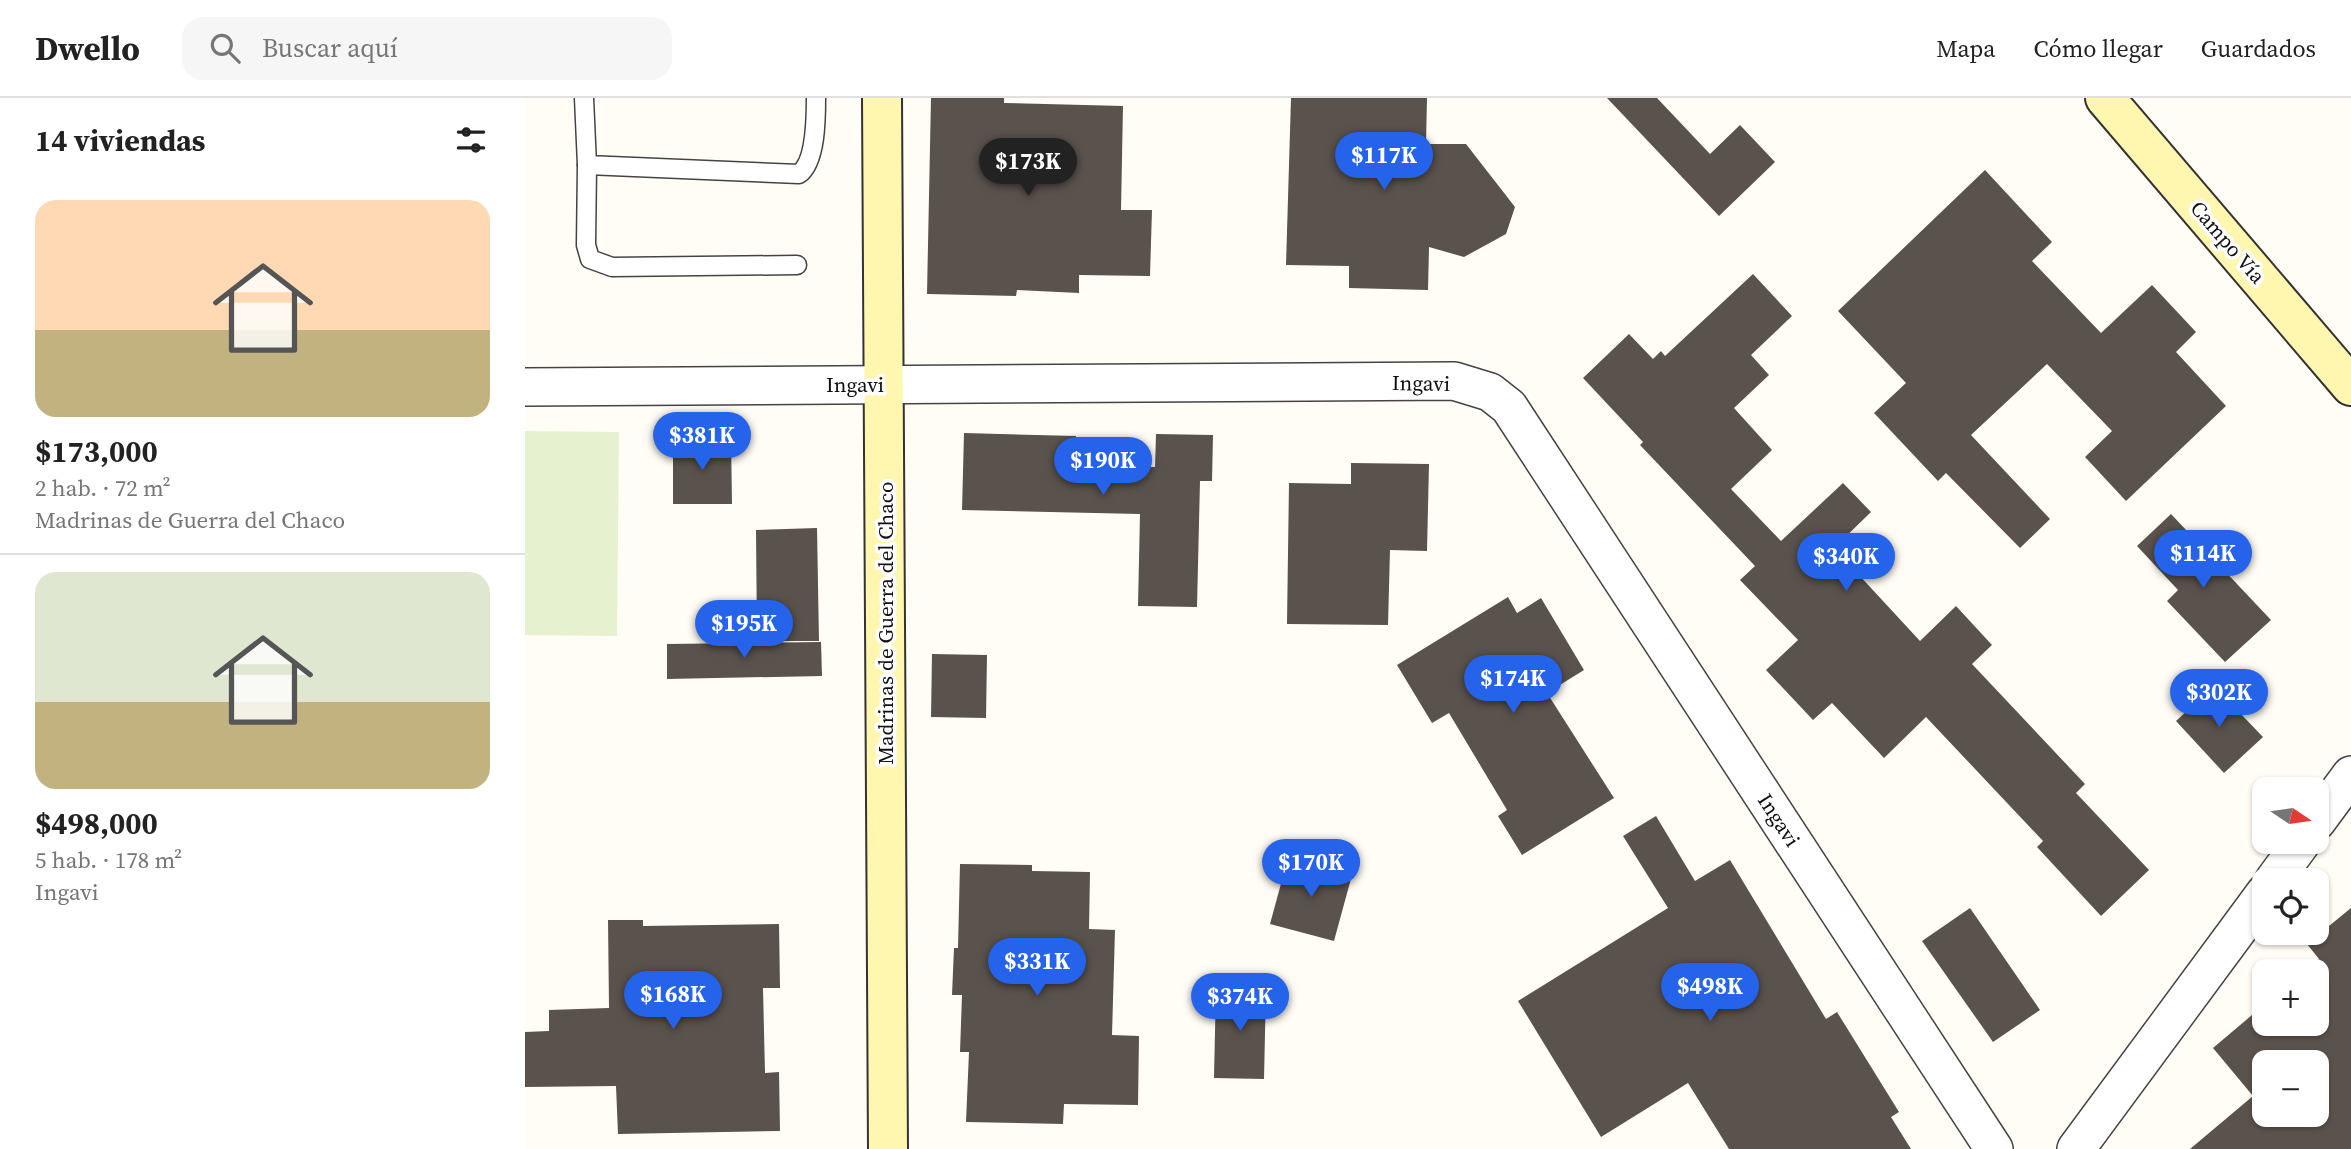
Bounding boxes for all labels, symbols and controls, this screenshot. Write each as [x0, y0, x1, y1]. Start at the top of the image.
search box [182, 17, 672, 80]
text: Dwello [35, 26, 140, 71]
icon: search [206, 29, 244, 67]
text: Buscar aquí [262, 30, 398, 66]
text: Mapa [1936, 32, 1995, 65]
text: Cómo llegar [2033, 32, 2163, 65]
text: Guardados [2201, 32, 2316, 65]
text: 14 viviendas [35, 120, 206, 161]
icon: filters [452, 121, 490, 159]
pin: $117K [1335, 132, 1433, 192]
pin: $173K [979, 139, 1077, 198]
text: $117K [1351, 139, 1417, 171]
text: $173K [995, 145, 1061, 177]
street label: Campo Vía [2184, 194, 2272, 290]
icon: home [200, 245, 326, 371]
street label: Ingavi [1392, 368, 1450, 398]
street label: Ingavi [826, 370, 884, 399]
pin: $381K [653, 412, 751, 472]
text: $381K [669, 419, 735, 451]
text: $173,000 [35, 431, 158, 472]
pin: $190K [1054, 438, 1152, 497]
text: $190K [1070, 444, 1136, 476]
text: 2 hab. · 72 m² [35, 472, 171, 504]
street label: Madrinas de Guerra del Chaco [871, 481, 900, 765]
text: Madrinas de Guerra del Chaco [35, 504, 345, 536]
pin: $114K [2154, 531, 2252, 590]
pin: $340K [1797, 533, 1895, 593]
text: $114K [2170, 537, 2236, 569]
text: $340K [1813, 540, 1879, 572]
pin: $195K [695, 601, 793, 660]
text: $195K [711, 607, 777, 639]
icon: home [200, 617, 326, 743]
pin: $174K [1464, 656, 1562, 715]
text: $174K [1480, 662, 1546, 694]
pin: $302K [2170, 670, 2268, 729]
text: $302K [2186, 676, 2252, 708]
north arrow [2252, 777, 2329, 854]
map controls [2252, 777, 2329, 1127]
street label: Ingavi [1751, 788, 1807, 852]
text: $498,000 [35, 803, 158, 844]
pin: $170K [1262, 840, 1360, 899]
text: 5 hab. · 178 m² [35, 844, 182, 876]
text: $170K [1278, 846, 1344, 878]
button: locate [2252, 868, 2329, 945]
text: Ingavi [35, 876, 99, 908]
pin: $331K [988, 939, 1086, 998]
text: $331K [1004, 945, 1070, 977]
button: + [2252, 959, 2329, 1036]
pin: $498K [1661, 964, 1759, 1023]
text: $498K [1677, 970, 1743, 1002]
pin: $168K [624, 972, 722, 1031]
pin: $374K [1191, 974, 1289, 1033]
text: $168K [640, 978, 706, 1010]
text: $374K [1207, 980, 1273, 1012]
button: − [2252, 1050, 2329, 1127]

